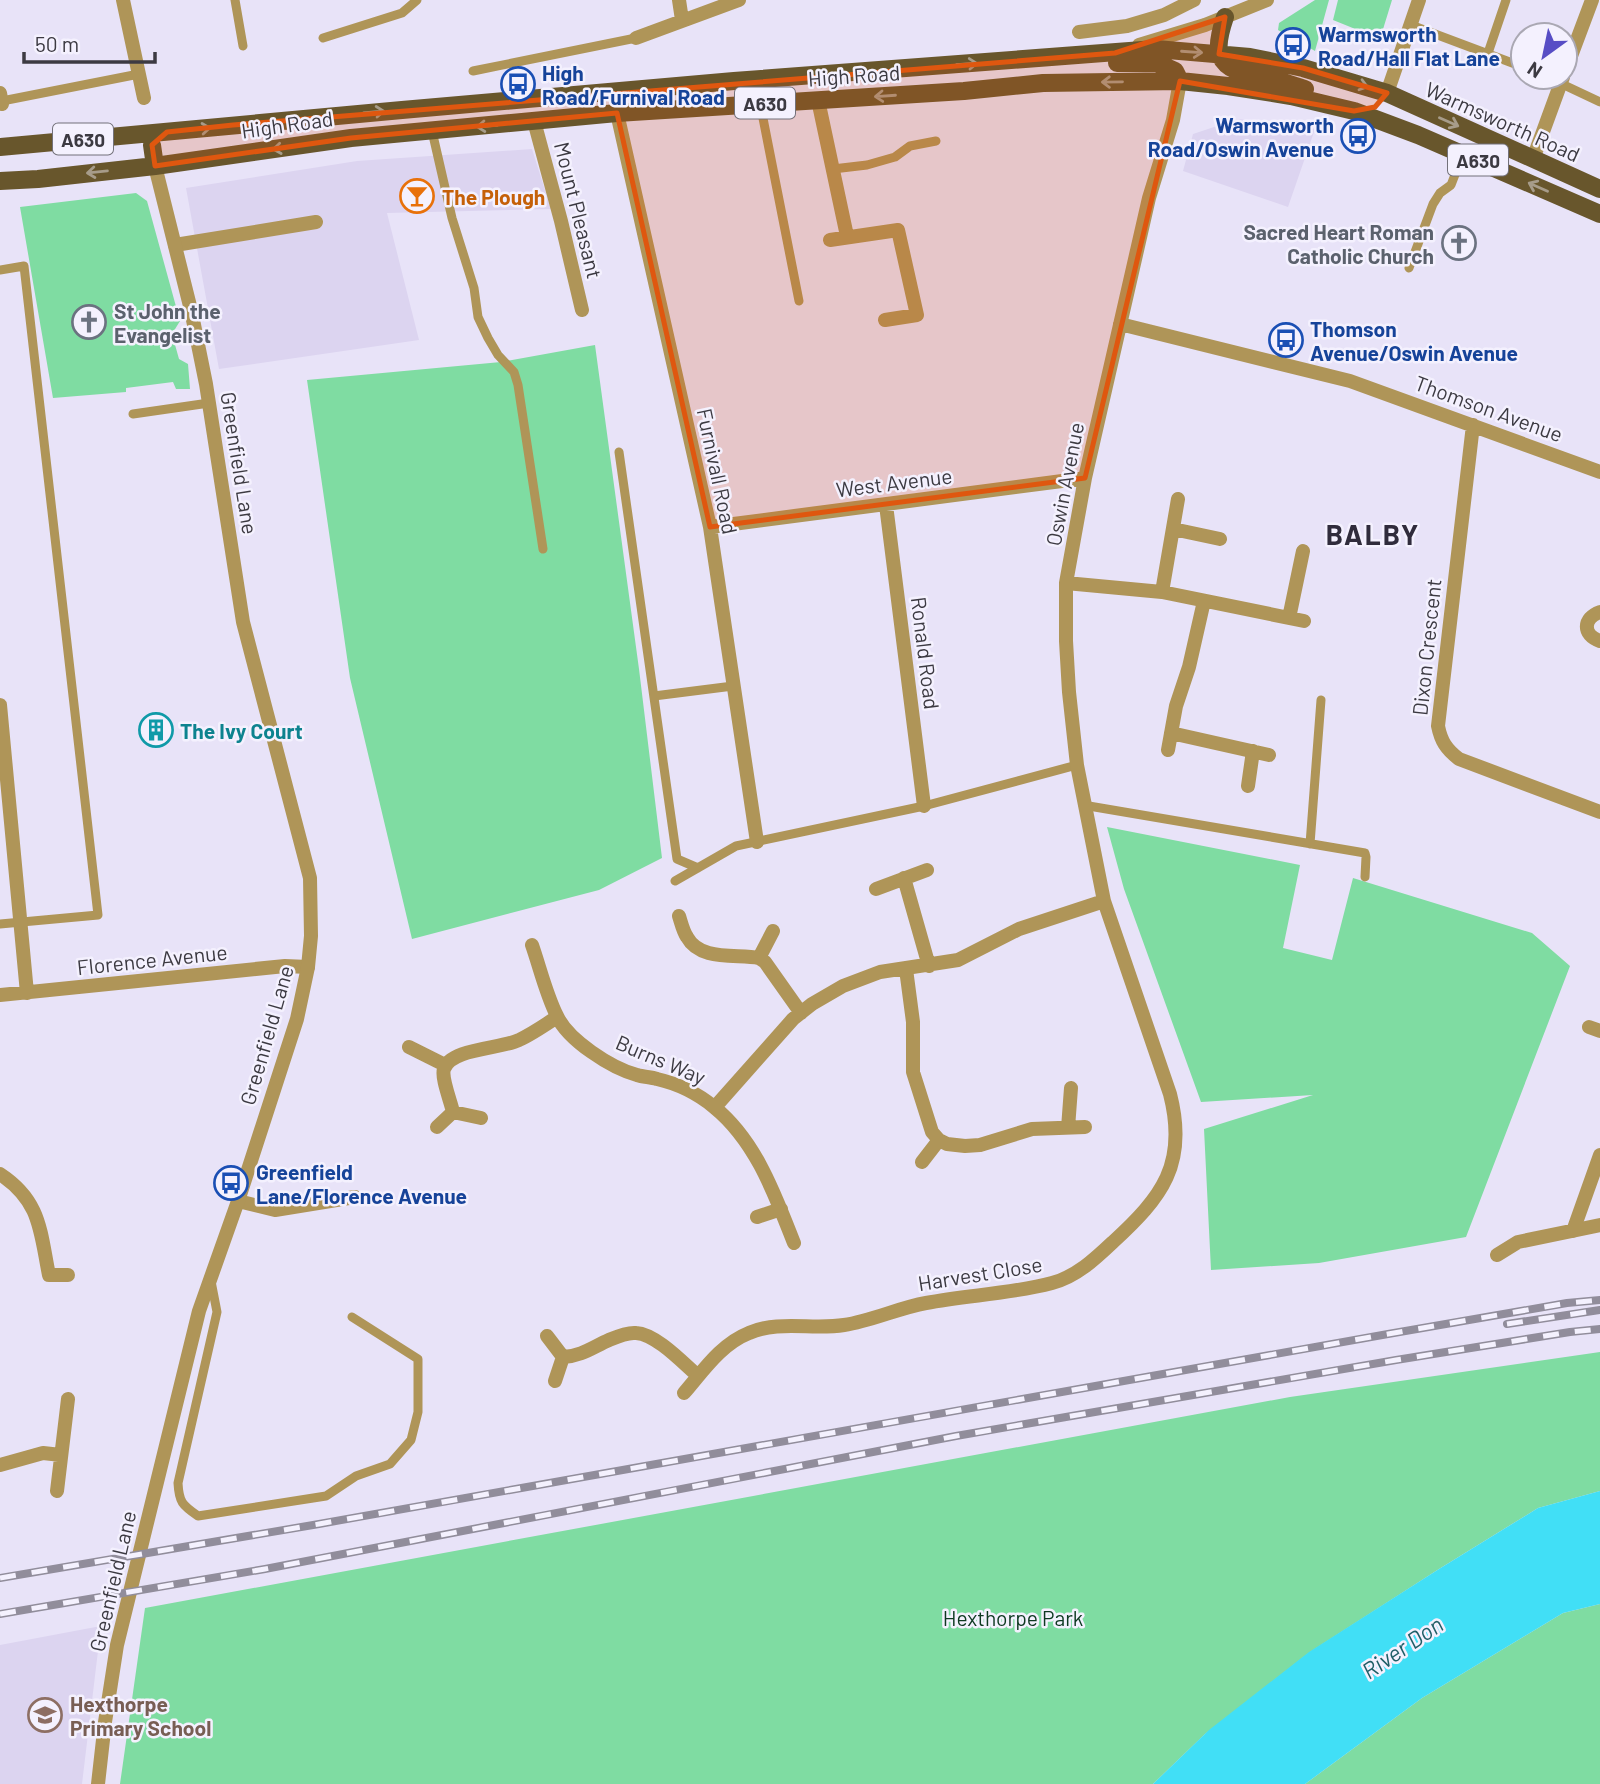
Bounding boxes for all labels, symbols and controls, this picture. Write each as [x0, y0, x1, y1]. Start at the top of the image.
scale bar [24, 21, 156, 65]
place label: Warmsworth Road/Hall Flat Lane [1318, 21, 1500, 70]
north arrow [1509, 21, 1579, 91]
bus stop icon: Warmsworth Road/Hall Flat Lane [1274, 26, 1312, 64]
text: 50 m [35, 31, 79, 56]
one-way arrow [1181, 46, 1203, 59]
one-way arrow [956, 57, 978, 70]
text: N [1523, 58, 1546, 84]
street label: High Road [807, 59, 901, 91]
place label: High Road/Furnival Road [542, 60, 725, 109]
bus stop icon: High Road/Furnival Road [499, 65, 537, 103]
one-way arrow [1100, 75, 1123, 89]
street label: Warmsworth Road [1422, 76, 1584, 166]
one-way arrow [1346, 79, 1368, 92]
road number: A630 [735, 88, 795, 118]
one-way arrow [874, 90, 897, 103]
street label: High Road [240, 105, 334, 143]
one-way arrow [362, 105, 385, 118]
place label: Warmsworth Road/Oswin Avenue [1148, 112, 1334, 161]
one-way arrow [1438, 116, 1459, 129]
bus stop icon: Warmsworth Road/Oswin Avenue [1339, 117, 1377, 155]
one-way arrow [476, 120, 499, 133]
one-way arrow [188, 122, 211, 135]
road number: A630 [53, 124, 113, 154]
street label: Mount Pleasant [550, 139, 608, 281]
one-way arrow [273, 141, 295, 154]
road number: A630 [1448, 144, 1508, 176]
one-way arrow [86, 166, 108, 179]
bar icon: The Plough [398, 177, 436, 215]
one-way arrow [1527, 180, 1549, 193]
place label: The Plough [442, 184, 545, 209]
place label: Sacred Heart Roman Catholic Church [1243, 219, 1434, 268]
church icon: Sacred Heart Roman Catholic Church [1440, 224, 1478, 262]
place label: St John the Evangelist [114, 298, 221, 347]
church icon: St John the Evangelist [70, 303, 108, 341]
place label: Thomson Avenue/Oswin Avenue [1310, 316, 1518, 365]
bus stop icon: Thomson Avenue/Oswin Avenue [1267, 321, 1305, 359]
street label: Thomson Avenue [1412, 370, 1566, 446]
street label: Greenfield Lane [216, 390, 264, 536]
street label: Furnivall Road [692, 406, 744, 536]
street label: Oswin Avenue [1040, 420, 1088, 548]
street label: West Avenue [834, 462, 954, 502]
district label: BALBY [1326, 517, 1420, 551]
street label: Dixon Crescent [1406, 577, 1446, 717]
street label: Ronald Road [907, 595, 945, 711]
building icon: The Ivy Court [137, 711, 175, 749]
place label: The Ivy Court [180, 718, 303, 743]
street label: Florence Avenue [76, 939, 228, 979]
street label: Greenfield Lane [234, 962, 298, 1108]
street label: Burns Way [612, 1029, 710, 1089]
place label: Greenfield Lane/Florence Avenue [256, 1159, 467, 1208]
bus stop icon: Greenfield Lane/Florence Avenue [212, 1164, 250, 1202]
street label: Harvest Close [916, 1251, 1044, 1295]
street label: Greenfield Lane [84, 1508, 140, 1654]
park label: Hexthorpe Park [943, 1605, 1083, 1630]
water label: River Don [1356, 1610, 1448, 1684]
place label: Hexthorpe Primary School [70, 1691, 211, 1740]
school or university icon: Hexthorpe Primary School [26, 1696, 64, 1734]

